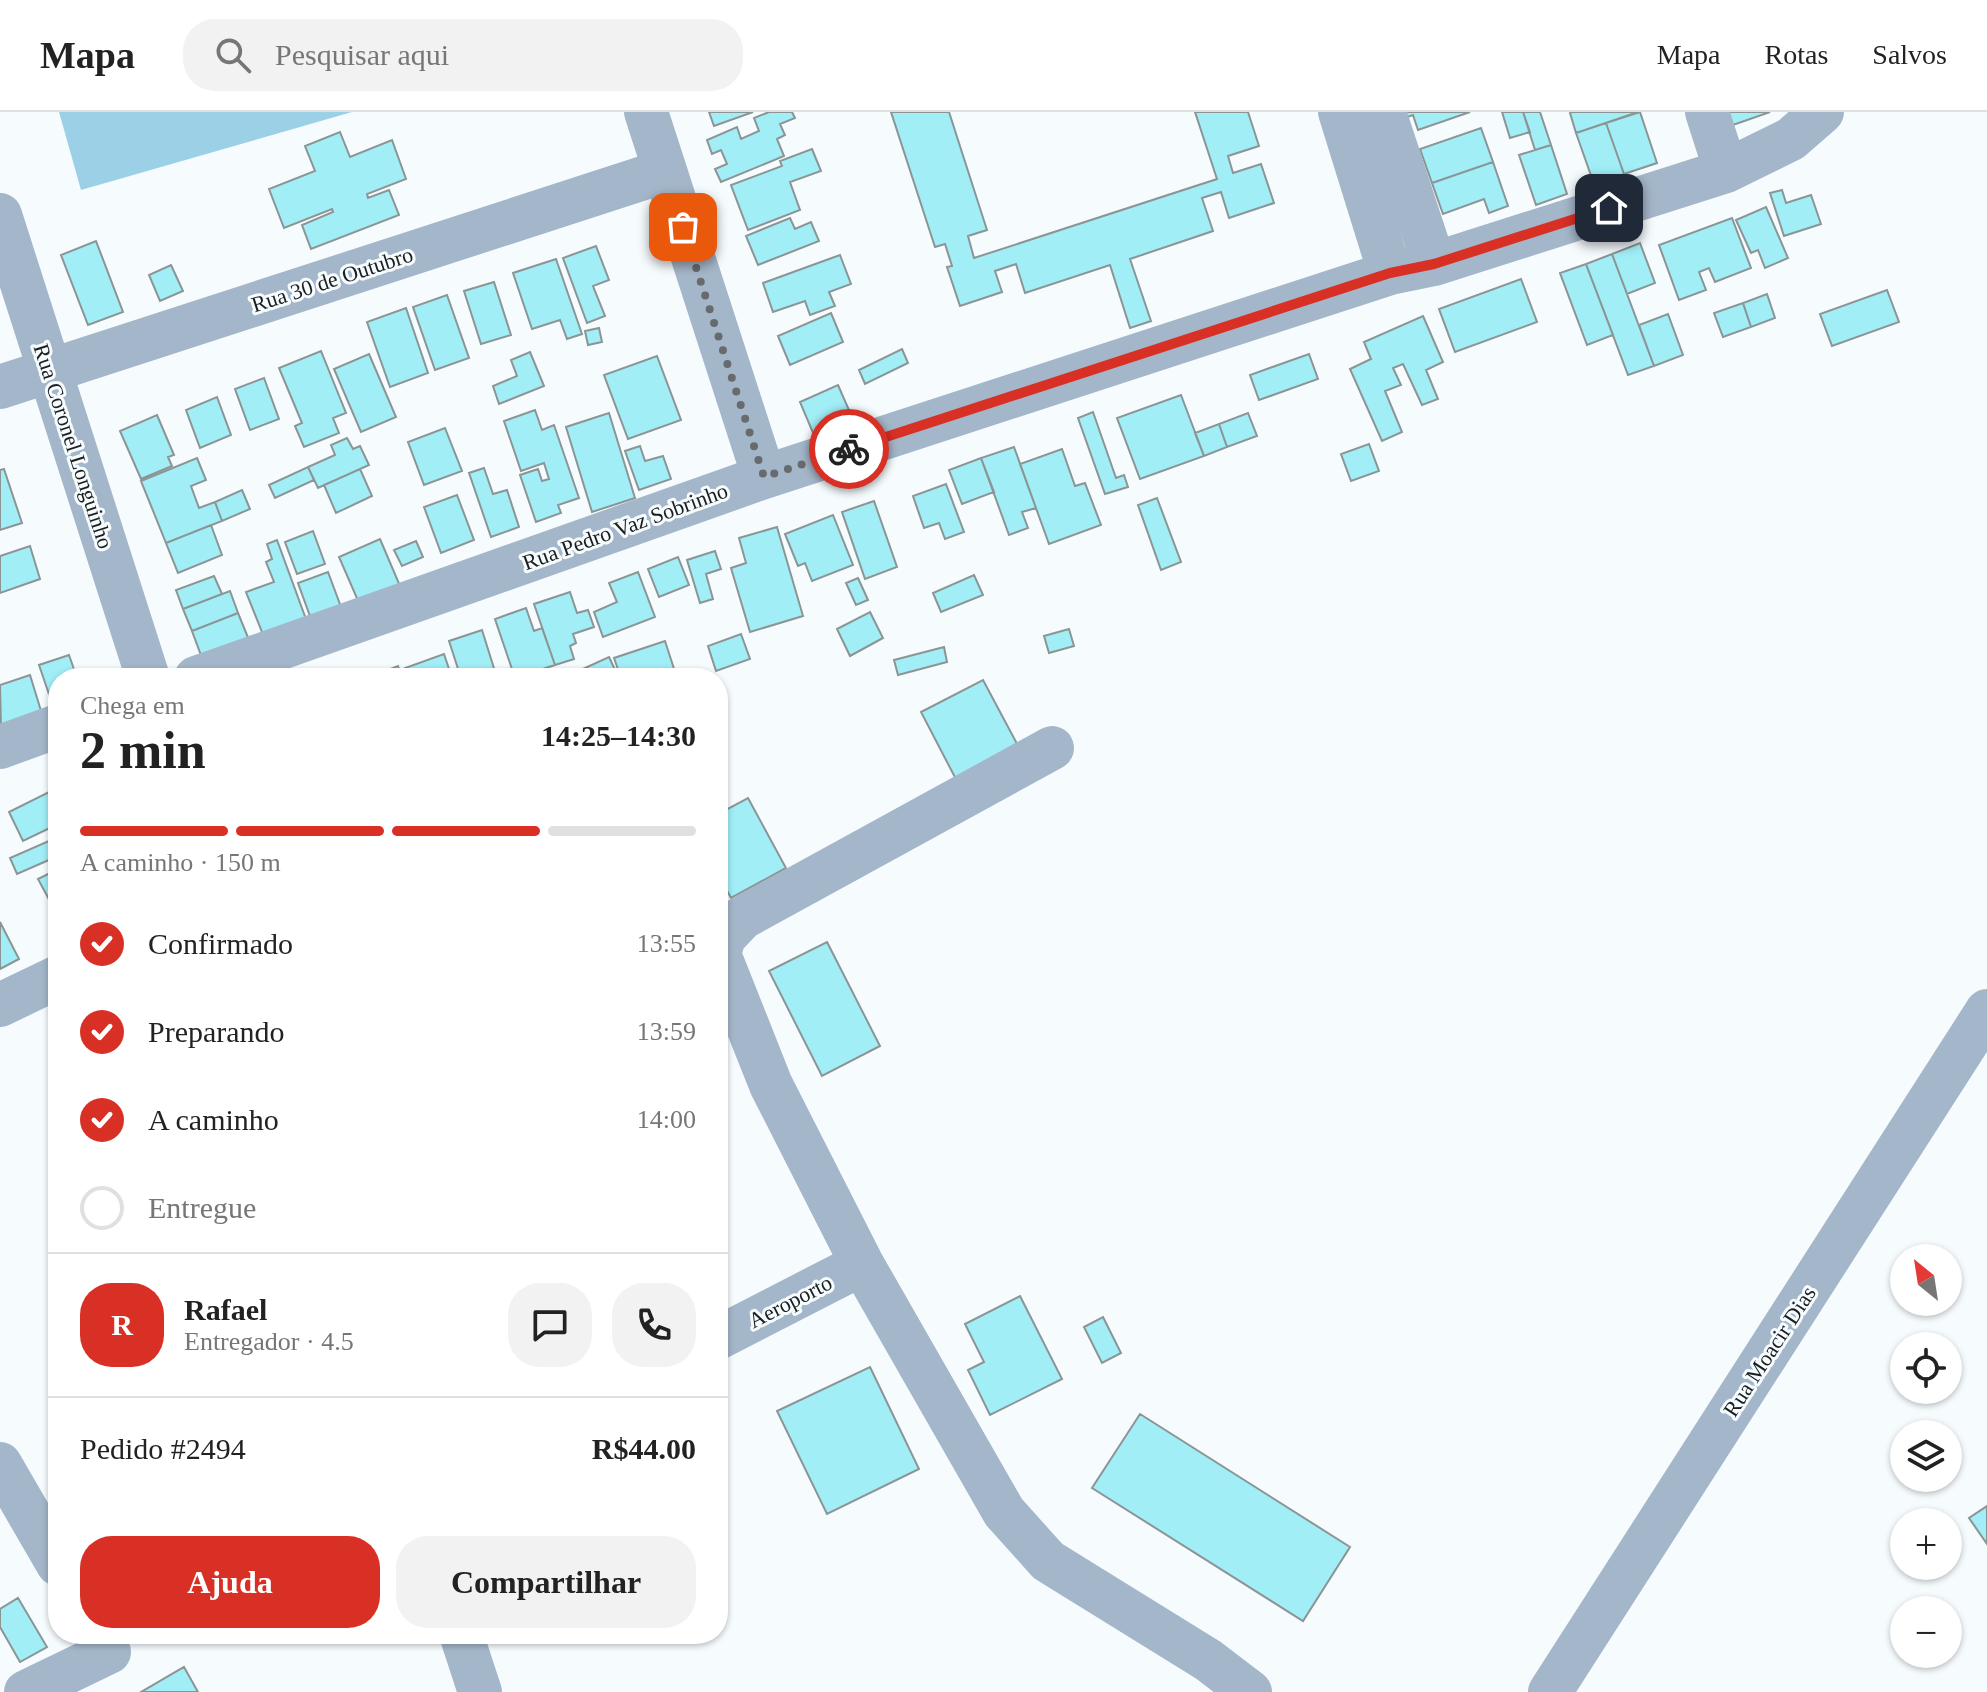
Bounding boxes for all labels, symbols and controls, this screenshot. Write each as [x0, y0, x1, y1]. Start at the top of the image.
search box [183, 19, 743, 91]
icon: search [211, 33, 255, 77]
text: Mapa [40, 34, 135, 76]
text: Pesquisar aqui [275, 38, 449, 71]
text: Mapa [1657, 39, 1721, 70]
text: Rotas [1765, 39, 1828, 70]
text: Salvos [1872, 39, 1947, 70]
pin [1575, 174, 1643, 242]
icon: home [1587, 186, 1631, 230]
pin [649, 193, 717, 261]
icon: bag [661, 205, 705, 249]
street label: Rua 30 de Outubro [248, 242, 416, 317]
street label: Rua Coronel Longuinho [29, 341, 118, 552]
courier [809, 409, 889, 489]
icon: bike [827, 427, 871, 471]
street label: Rua Pedro Vaz Sobrinho [519, 478, 731, 575]
text: Chega em [80, 691, 185, 720]
text: 14:25–14:30 [541, 719, 696, 752]
text: 2 min [80, 722, 206, 779]
text: A caminho · 150 m [80, 848, 281, 877]
icon: check [80, 922, 124, 966]
text: Confirmado [148, 927, 293, 960]
text: 13:55 [637, 929, 696, 958]
icon: check [80, 1010, 124, 1054]
text: Preparando [148, 1015, 285, 1048]
text: 13:59 [637, 1017, 696, 1046]
icon: check [80, 1098, 124, 1142]
text: A caminho [148, 1103, 279, 1136]
text: 14:00 [637, 1105, 696, 1134]
text: Entregue [148, 1191, 256, 1224]
north arrow [1890, 1244, 1962, 1316]
map controls [1890, 1244, 1962, 1668]
street label: Aeroporto [744, 1270, 836, 1333]
street label: Rua Moacir Dias [1718, 1281, 1821, 1421]
button: chat [508, 1283, 592, 1367]
button: phone [612, 1283, 696, 1367]
text: Rafael [184, 1293, 267, 1326]
text: R [111, 1308, 133, 1341]
text: Entregador · 4.5 [184, 1327, 354, 1356]
button: locate [1890, 1332, 1962, 1404]
button: layers [1890, 1420, 1962, 1492]
text: Pedido #2494 [80, 1432, 246, 1465]
text: R$44.00 [592, 1432, 696, 1465]
button: + [1890, 1508, 1962, 1580]
button: Ajuda [80, 1536, 380, 1628]
button: Compartilhar [396, 1536, 696, 1628]
button: − [1890, 1596, 1962, 1668]

